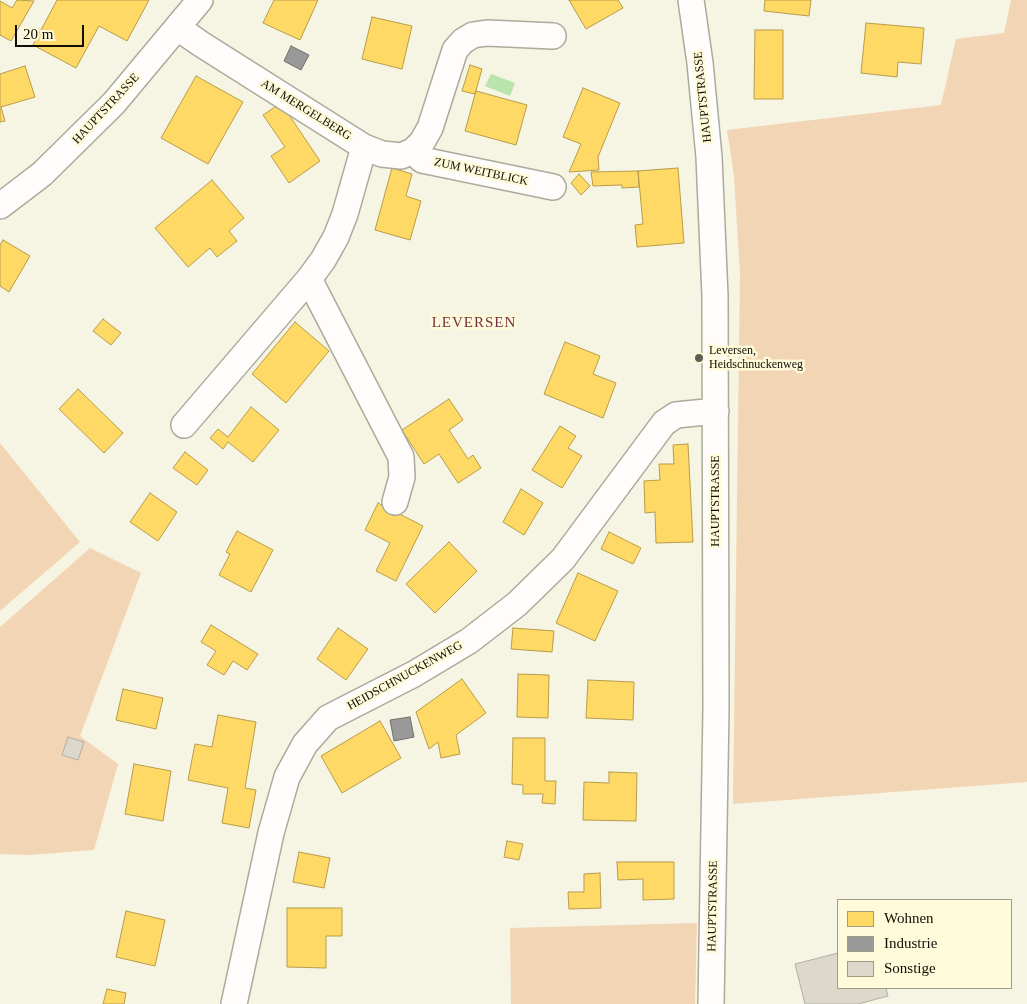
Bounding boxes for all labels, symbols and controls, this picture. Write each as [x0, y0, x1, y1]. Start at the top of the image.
scale bar [18, 15, 86, 47]
text: 20 m [23, 26, 53, 42]
street label: HAUPTSTRASSE [691, 51, 715, 143]
street label: HAUPTSTRASSE [70, 71, 142, 147]
street label: AM MERGELBERG [258, 76, 354, 144]
street label: ZUM WEITBLICK [433, 155, 529, 189]
district label: LEVERSEN [431, 314, 517, 332]
place label: Leversen, Heidschnuckenweg [709, 344, 803, 372]
marker: Leversen, Heidschnuckenweg [693, 352, 705, 364]
street label: HAUPTSTRASSE [709, 455, 723, 547]
street label: HEIDSCHNUCKENWEG [345, 638, 465, 714]
street label: HAUPTSTRASSE [705, 860, 721, 952]
legend [837, 899, 1012, 989]
text: Wohnen [884, 910, 934, 926]
text: Industrie [884, 935, 937, 951]
text: Sonstige [884, 960, 936, 976]

